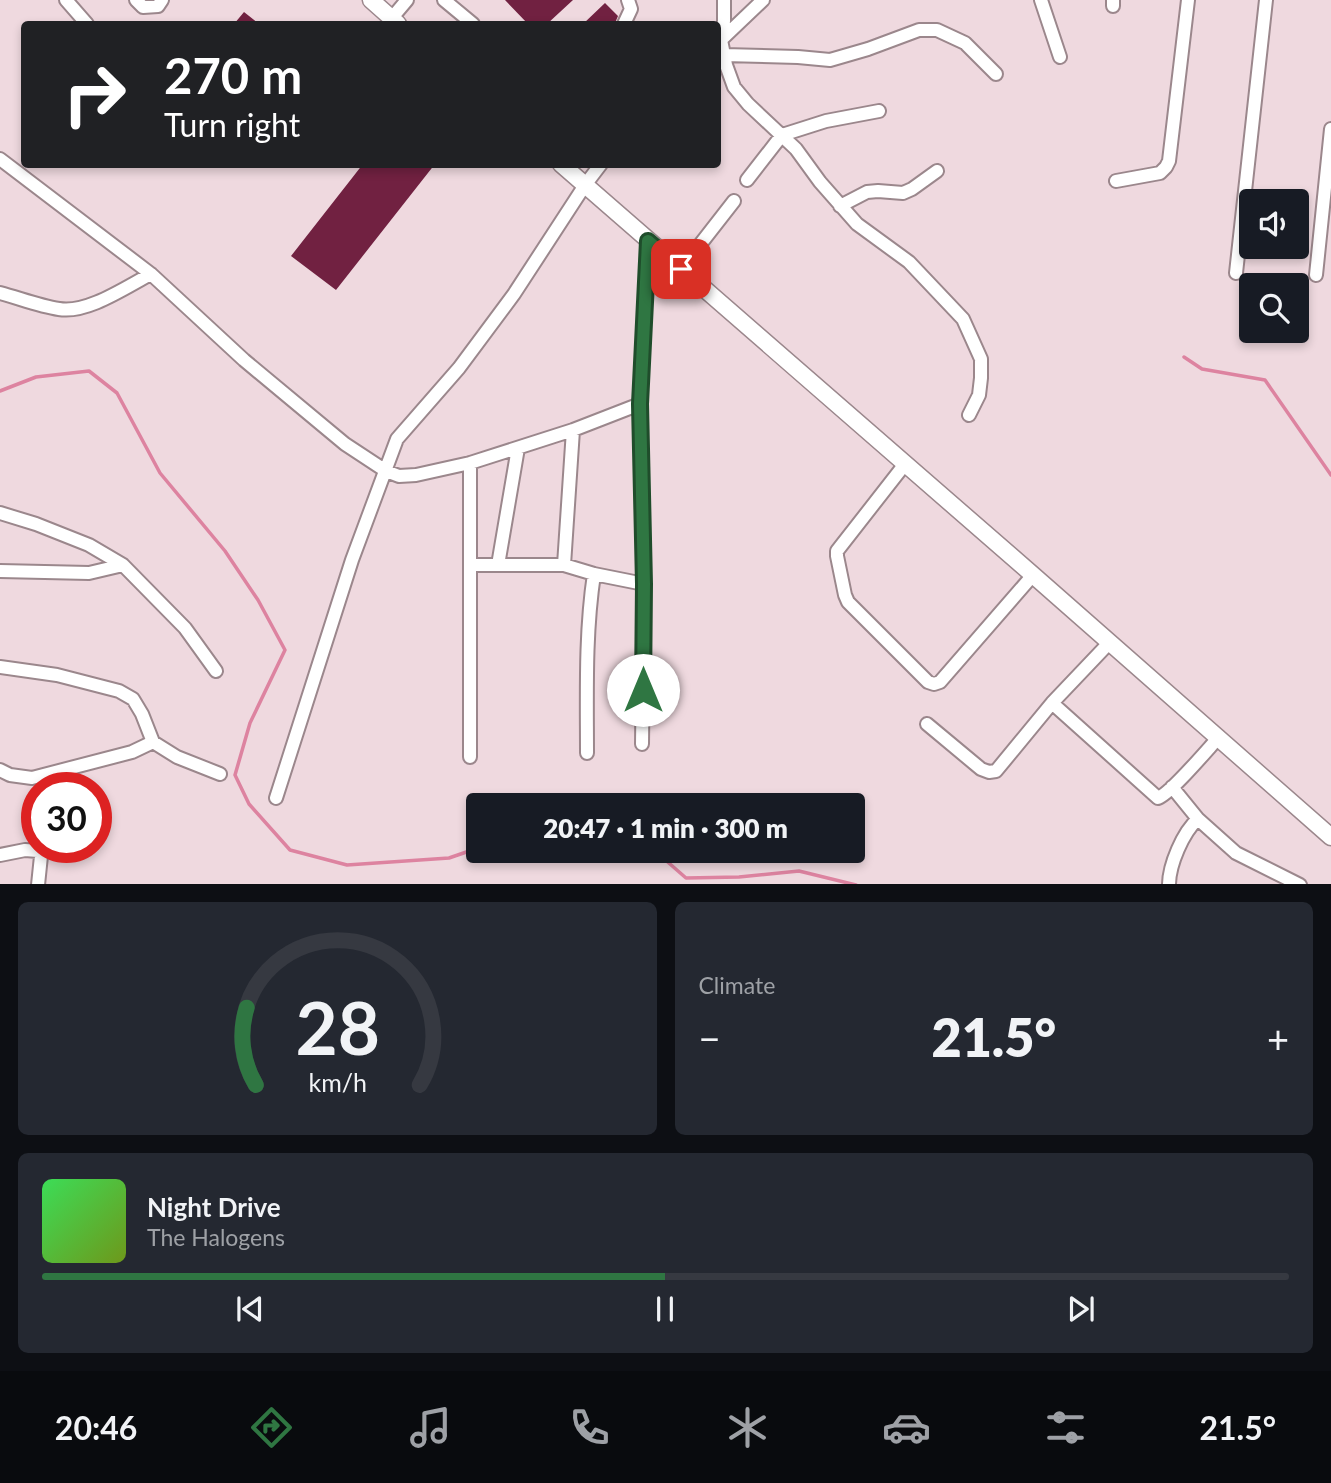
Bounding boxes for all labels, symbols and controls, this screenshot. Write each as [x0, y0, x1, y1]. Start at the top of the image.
text: 270 m [164, 46, 302, 104]
icon: right [49, 49, 140, 140]
text: Turn right [164, 105, 300, 144]
map controls [1239, 189, 1309, 343]
button: sound [1239, 189, 1309, 259]
pin [651, 239, 711, 299]
icon: arrive [662, 250, 700, 288]
button: search [1239, 273, 1309, 343]
position arrow [606, 653, 680, 727]
speed limit sign: 30 [21, 772, 112, 863]
text: 20:47 · 1 min · 300 m [543, 812, 788, 844]
text: Climate [699, 971, 775, 999]
text: 28 [295, 983, 379, 1071]
text: 21.5° [931, 1006, 1056, 1068]
text: − [699, 1015, 721, 1061]
text: + [1267, 1015, 1289, 1061]
text: km/h [308, 1066, 367, 1096]
text: Night Drive [147, 1191, 281, 1223]
text: The Halogens [147, 1223, 285, 1251]
icon: previous [231, 1290, 269, 1328]
icon: pause [646, 1290, 684, 1328]
icon: next [1062, 1290, 1100, 1328]
icon: directions [247, 1403, 296, 1452]
icon: music [406, 1403, 455, 1452]
icon: phone [565, 1403, 614, 1452]
icon: climate [723, 1403, 772, 1452]
icon: car [882, 1403, 931, 1452]
icon: filters [1041, 1403, 1090, 1452]
text: 20:46 [55, 1408, 137, 1447]
text: 21.5° [1199, 1408, 1276, 1447]

